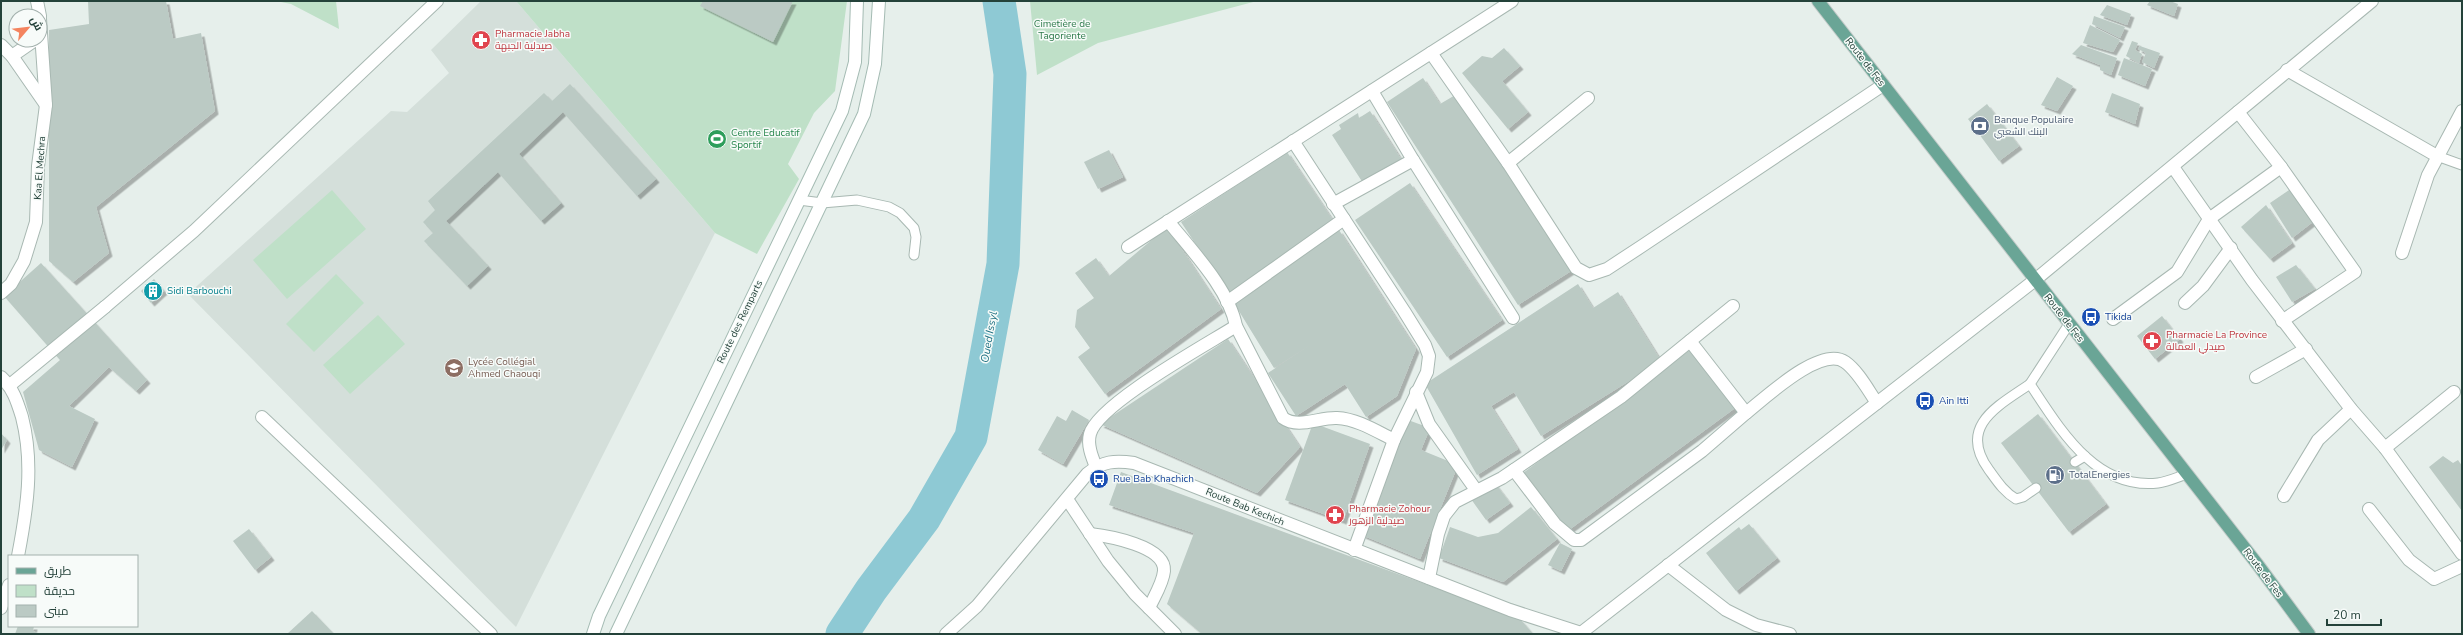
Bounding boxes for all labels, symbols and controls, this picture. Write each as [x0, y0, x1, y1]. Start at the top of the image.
north arrow [8, 8, 48, 48]
text: ش [26, 14, 46, 33]
park label: Cimetière de Tagoriente [1034, 17, 1090, 43]
place label: Pharmacie Jabha صيدلية الجبهة [495, 27, 570, 53]
pharmacy icon: Pharmacie Jabha صيدلية الجبهة [470, 29, 492, 51]
street label: Route de Fes [1842, 35, 1889, 89]
place label: Banque Populaire البنك الشعبي [1994, 113, 2074, 139]
bank icon: Banque Populaire البنك الشعبي [1969, 115, 1991, 137]
place label: Centre Educatif Sportif [731, 126, 800, 152]
sports icon: Centre Educatif Sportif [706, 128, 728, 150]
street label: Kaa El Mechra [31, 136, 49, 200]
street label: Route des Remparts [714, 278, 766, 366]
building icon: Sidi Barbouchi [142, 280, 164, 302]
place label: Sidi Barbouchi [167, 284, 231, 298]
street label: Route de Fes [2041, 291, 2088, 345]
bus stop icon: Tikida [2080, 306, 2102, 328]
water label: Oued Issyl [977, 310, 1001, 364]
place label: Tikida [2105, 310, 2132, 324]
place label: Pharmacie La Province صيدلي العمالة [2166, 328, 2267, 354]
pharmacy icon: Pharmacie La Province صيدلي العمالة [2141, 330, 2163, 352]
place label: Lycée Collégial Ahmed Chaouqi [468, 355, 540, 381]
school or university icon: Lycée Collégial Ahmed Chaouqi [443, 357, 465, 379]
bus stop icon: Ain Itti [1914, 390, 1936, 412]
place label: Ain Itti [1939, 394, 1969, 408]
fuel station icon: TotalEnergies [2044, 464, 2066, 486]
bus stop icon: Rue Bab Khachich [1088, 468, 1110, 490]
place label: TotalEnergies [2069, 468, 2130, 482]
place label: Rue Bab Khachich [1113, 472, 1194, 486]
street label: Route Bab Kechich [1203, 485, 1287, 529]
place label: Pharmacie Zohour صيدلية الزهور [1348, 502, 1431, 528]
pharmacy icon: Pharmacie Zohour صيدلية الزهور [1324, 504, 1346, 526]
street label: Route de Fes [2240, 546, 2286, 601]
legend [8, 555, 138, 627]
text: طريق [44, 563, 72, 579]
text: حديقة [44, 583, 75, 599]
scale bar [2327, 601, 2381, 627]
text: مبنى [44, 603, 69, 619]
text: 20 m [2333, 607, 2361, 623]

